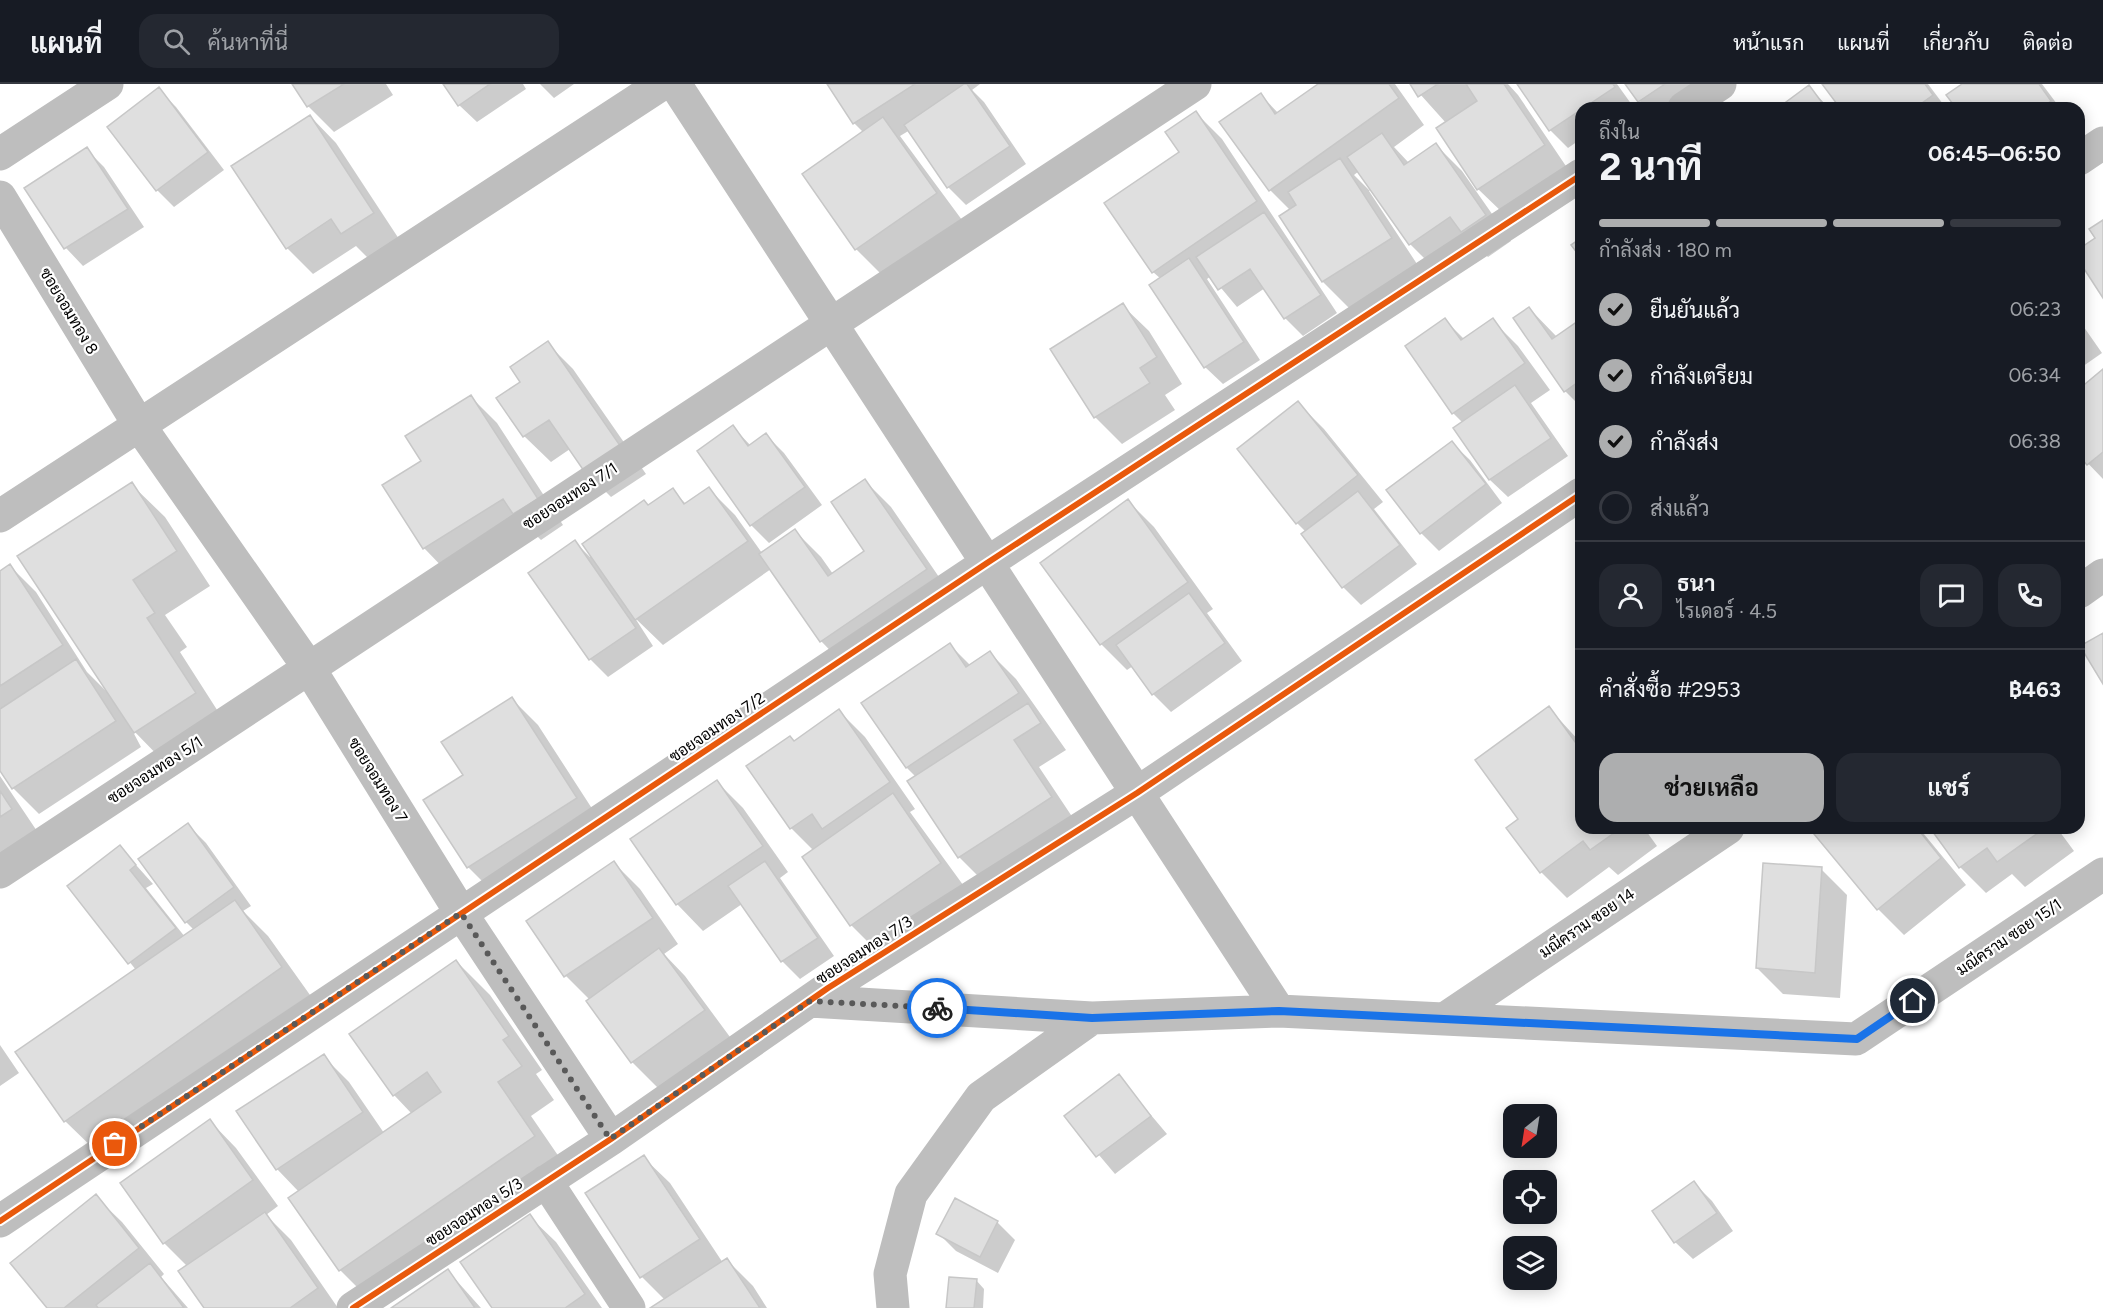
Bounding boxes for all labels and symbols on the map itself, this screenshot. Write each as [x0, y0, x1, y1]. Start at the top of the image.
street label: ซอยจอมทอง 8 [36, 264, 102, 358]
street label: ซอยจอมทอง 7/1 [519, 458, 621, 534]
street label: ซอยจอมทอง 7/2 [666, 688, 768, 766]
street label: ซอยจอมทอง 5/1 [104, 732, 206, 808]
street label: ซอยจอมทอง 7 [344, 734, 412, 826]
street label: มณีคราม ซอย 14 [1535, 882, 1638, 962]
street label: มณีคราม ซอย 15/1 [1952, 893, 2065, 979]
street label: ซอยจอมทอง 7/3 [812, 912, 916, 988]
pin [1887, 975, 1938, 1026]
courier [907, 978, 967, 1038]
north arrow [1503, 1104, 1557, 1158]
pin [89, 1118, 140, 1169]
street label: ซอยจอมทอง 5/3 [422, 1174, 526, 1250]

